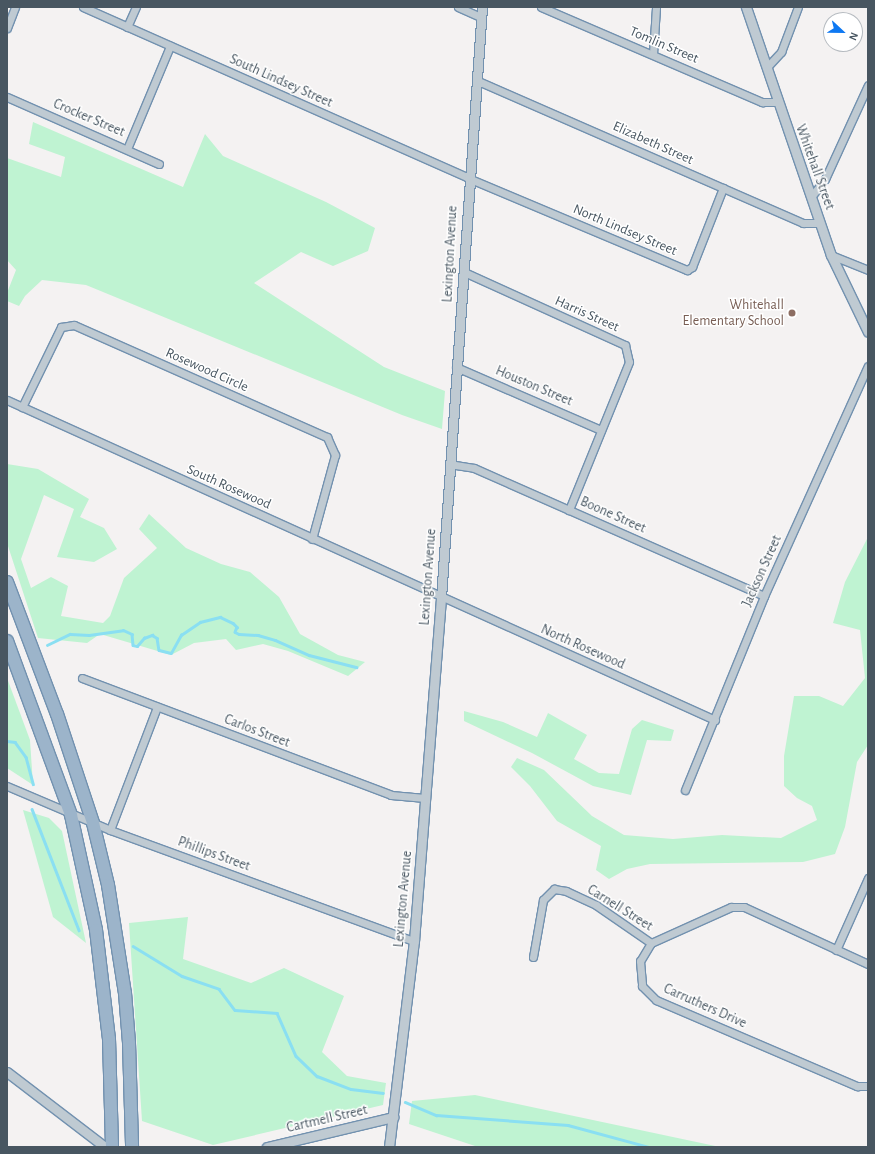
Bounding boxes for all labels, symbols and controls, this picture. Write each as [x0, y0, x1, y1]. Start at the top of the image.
north arrow [823, 12, 863, 52]
street label: Tomlin Street [627, 23, 701, 67]
text: N [847, 31, 860, 42]
street label: South Lindsey Street [227, 51, 335, 111]
street label: Crocker Street [51, 95, 127, 141]
street label: Elizabeth Street [610, 118, 696, 168]
street label: Whitehall Street [792, 122, 838, 212]
street label: North Lindsey Street [571, 201, 679, 259]
street label: Lexington Avenue [439, 205, 461, 303]
street label: Harris Street [552, 292, 622, 336]
place label: Whitehall Elementary School [683, 297, 784, 330]
marker: Whitehall Elementary School [787, 308, 797, 318]
street label: Rosewood Circle [163, 344, 251, 396]
street label: Houston Street [493, 362, 575, 410]
street label: South Rosewood [184, 461, 274, 513]
street label: Boone Street [578, 493, 648, 537]
street label: Lexington Avenue [416, 528, 440, 626]
street label: Jackson Street [739, 533, 785, 609]
street label: North Rosewood [538, 621, 628, 673]
street label: Carlos Street [222, 711, 292, 751]
street label: Phillips Street [176, 833, 252, 875]
street label: Lexington Avenue [390, 850, 416, 948]
street label: Carnell Street [584, 881, 656, 935]
street label: Carruthers Drive [661, 980, 749, 1032]
street label: Cartmell Street [285, 1102, 369, 1136]

